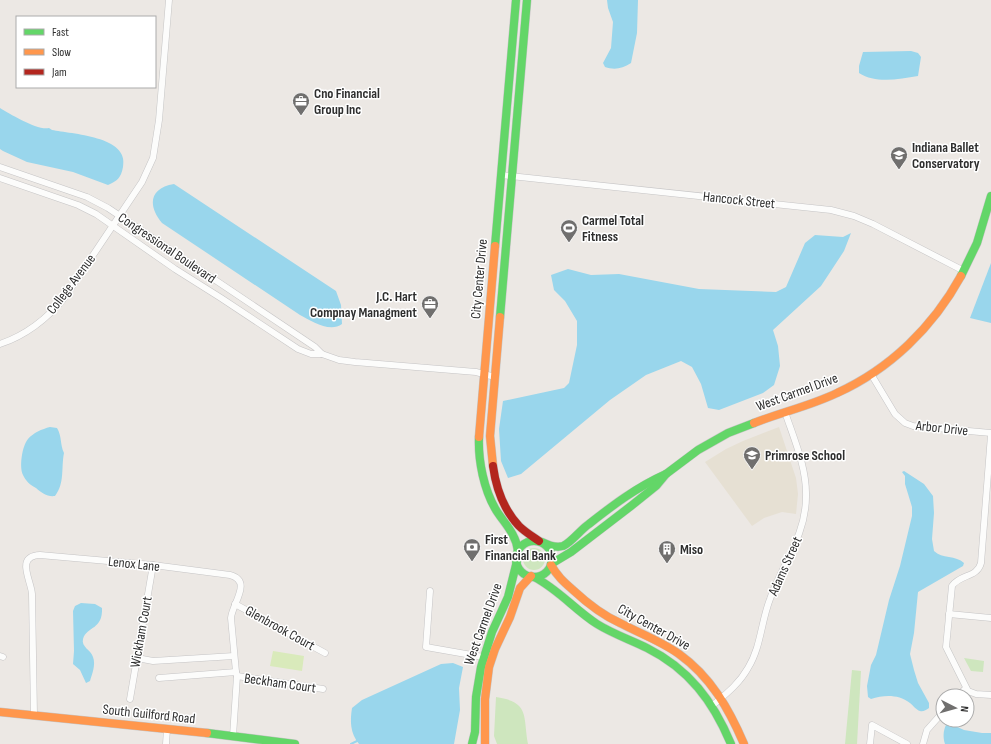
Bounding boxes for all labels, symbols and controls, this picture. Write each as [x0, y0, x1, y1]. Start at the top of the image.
legend [16, 16, 156, 88]
text: Fast [52, 25, 69, 40]
text: Slow [52, 45, 71, 60]
text: Jam [51, 65, 67, 80]
place label: Cno Financial Group Inc [314, 85, 380, 118]
office icon: Cno Financial Group Inc [291, 91, 311, 116]
place label: Indiana Ballet Conservatory [912, 139, 980, 172]
school or university icon: Indiana Ballet Conservatory [889, 145, 909, 170]
street label: Hancock Street [702, 188, 776, 212]
street label: Congressional Boulevard [115, 209, 219, 287]
place label: Carmel Total Fitness [582, 212, 644, 245]
sports icon: Carmel Total Fitness [559, 218, 579, 243]
street label: City Center Drive [467, 238, 491, 320]
street label: College Avenue [43, 251, 99, 317]
place label: J.C. Hart Compnay Managment [310, 288, 417, 321]
office icon: J.C. Hart Compnay Managment [420, 294, 440, 319]
street label: West Carmel Drive [754, 369, 840, 415]
street label: Arbor Drive [914, 417, 969, 439]
school or university icon: Primrose School [742, 445, 762, 470]
place label: Primrose School [765, 447, 845, 464]
place label: First Financial Bank [485, 531, 556, 564]
street label: Adams Street [764, 534, 806, 599]
bank icon: First Financial Bank [462, 537, 482, 562]
building icon: Miso [657, 539, 677, 564]
place label: Miso [680, 541, 703, 558]
street label: Lenox Lane [107, 553, 161, 575]
street label: West Carmel Drive [460, 581, 506, 667]
street label: Wickham Court [126, 595, 156, 669]
street label: City Center Drive [615, 600, 693, 654]
street label: Glenbrook Court [242, 602, 318, 654]
street label: Beckham Court [243, 670, 317, 696]
north arrow [935, 688, 975, 728]
street label: South Guilford Road [102, 701, 196, 727]
text: N [958, 705, 971, 713]

